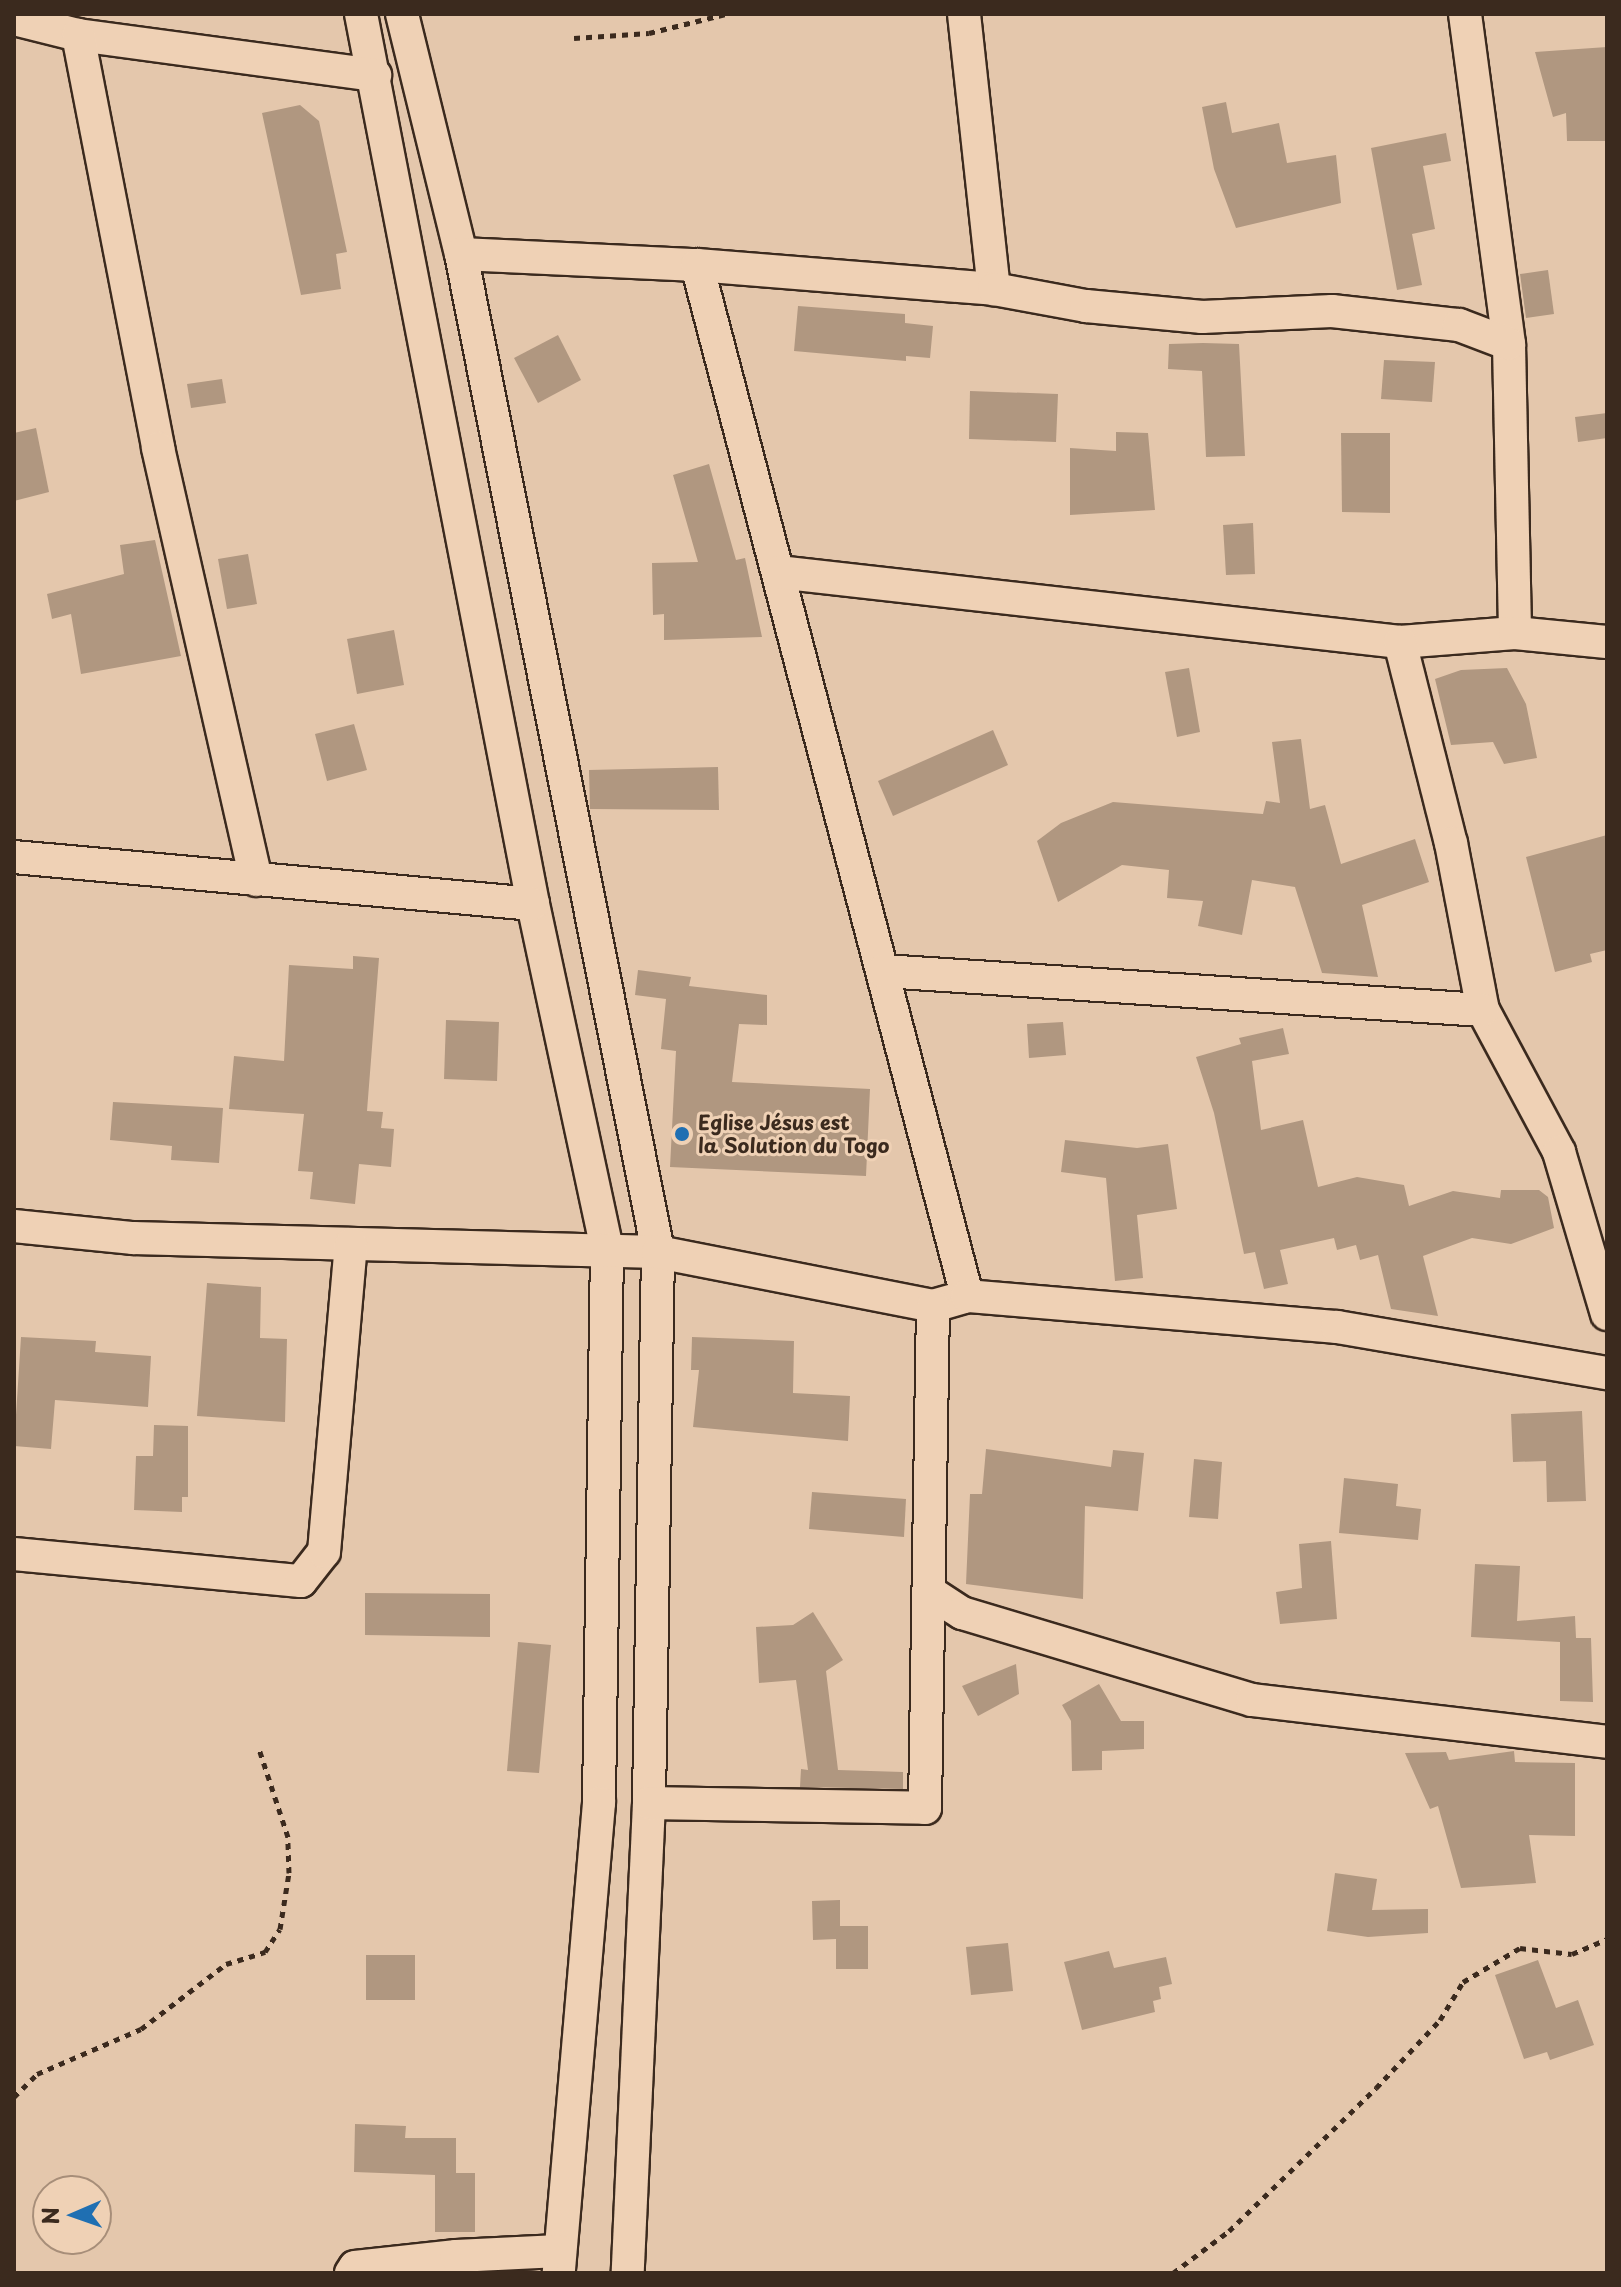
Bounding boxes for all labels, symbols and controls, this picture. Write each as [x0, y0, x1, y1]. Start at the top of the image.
place label: Eglise Jésus est la Solution du Togo [698, 1110, 890, 1157]
marker: Eglise Jésus est la Solution du Togo [673, 1125, 691, 1143]
north arrow [32, 2175, 112, 2255]
text: N [33, 2206, 66, 2225]

